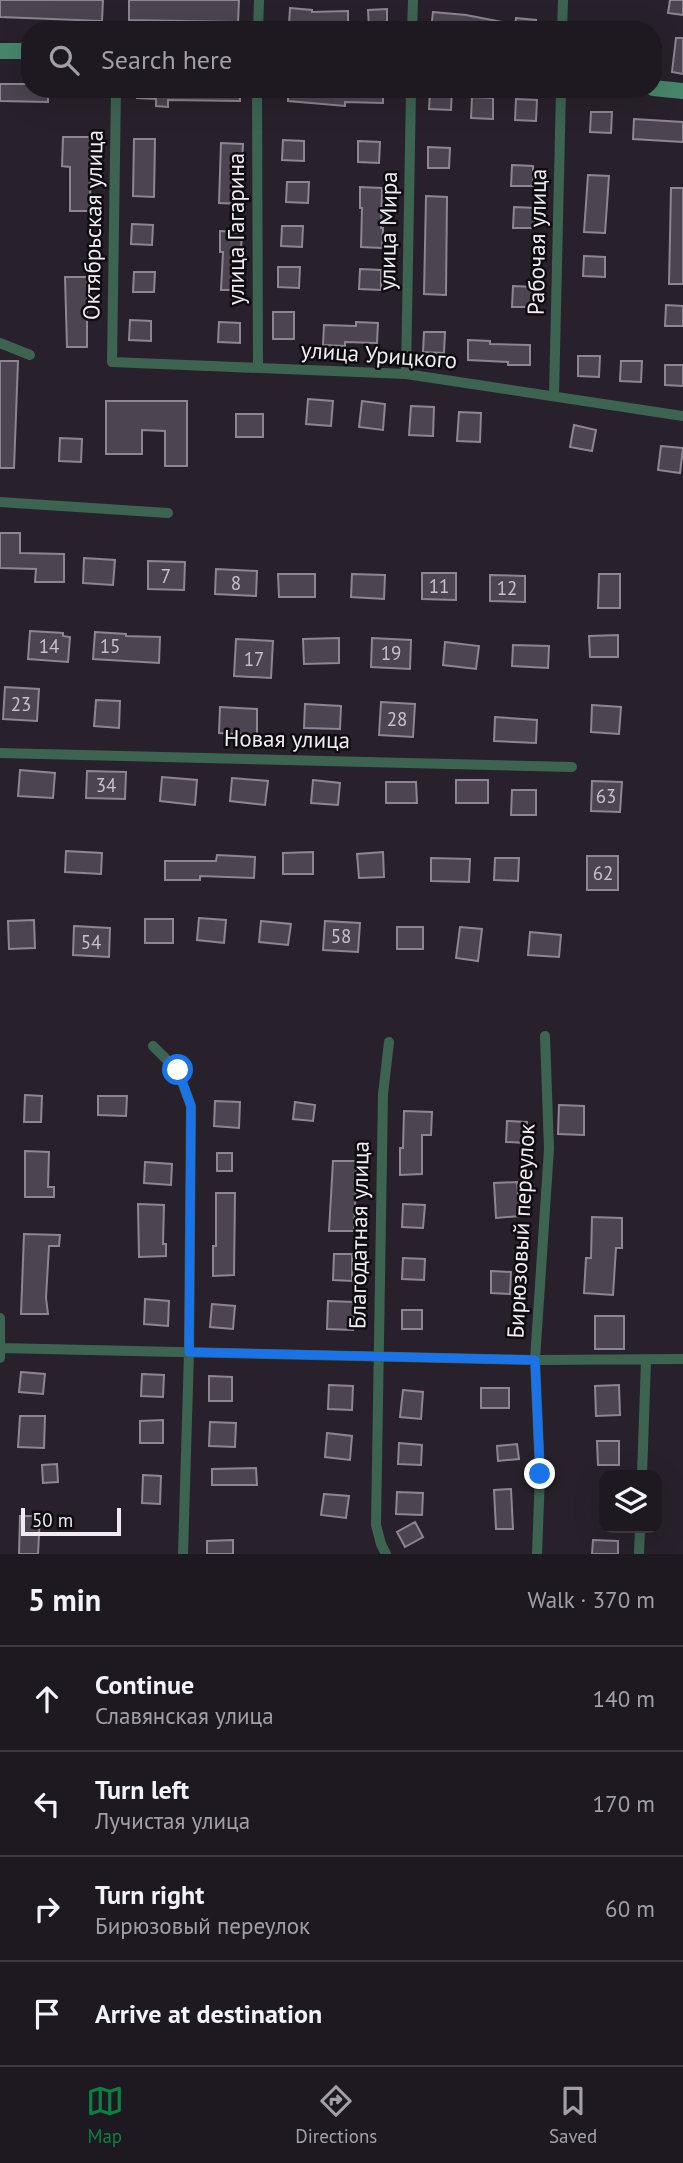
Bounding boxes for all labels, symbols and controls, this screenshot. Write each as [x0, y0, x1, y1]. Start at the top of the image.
search box [21, 21, 662, 98]
icon: search [45, 41, 83, 79]
text: Search here [101, 43, 232, 76]
street label: Октябрьская улица [76, 130, 109, 320]
street label: улица Гагарина [221, 153, 250, 305]
street label: Рабочая улица [521, 169, 552, 315]
street label: улица Мира [372, 171, 403, 291]
street label: улица Урицкого [300, 335, 458, 374]
house number: 7 [161, 564, 171, 588]
house number: 8 [231, 571, 241, 595]
house number: 11 [429, 574, 449, 598]
house number: 12 [497, 576, 517, 600]
house number: 14 [39, 634, 59, 658]
house number: 15 [100, 634, 120, 658]
house number: 19 [381, 641, 401, 665]
house number: 17 [244, 647, 264, 671]
house number: 23 [11, 692, 31, 716]
house number: 28 [387, 707, 407, 731]
street label: Новая улица [224, 723, 350, 754]
house number: 34 [96, 773, 116, 797]
house number: 63 [596, 784, 616, 808]
house number: 62 [593, 861, 613, 885]
house number: 58 [331, 924, 351, 948]
house number: 54 [81, 930, 101, 954]
route start [162, 1054, 193, 1085]
street label: Бирюзовый переулок [500, 1123, 541, 1339]
street label: Благодатная улица [342, 1141, 375, 1329]
route end [524, 1458, 555, 1489]
map controls [599, 1470, 662, 1533]
button: layers [599, 1470, 662, 1533]
scale bar [21, 1505, 121, 1537]
text: 50 m [32, 1508, 73, 1532]
text: 5 min [28, 1580, 101, 1619]
text: Walk · 370 m [528, 1585, 655, 1614]
text: Continue [95, 1668, 194, 1701]
icon: ahead [28, 1680, 66, 1718]
text: 140 m [593, 1684, 655, 1713]
text: Славянская улица [95, 1701, 274, 1730]
text: Turn left [95, 1773, 189, 1806]
icon: left [28, 1785, 66, 1823]
text: 170 m [593, 1789, 655, 1818]
text: Лучистая улица [95, 1806, 250, 1835]
text: Turn right [95, 1878, 204, 1911]
icon: right [28, 1890, 66, 1928]
text: 60 m [605, 1894, 655, 1923]
text: Бирюзовый переулок [95, 1911, 310, 1940]
icon: arrive [28, 1995, 66, 2033]
text: Arrive at destination [95, 1997, 322, 2030]
tab: Map [86, 2082, 124, 2148]
tab: Directions [295, 2082, 377, 2148]
tab: Saved [549, 2082, 597, 2148]

